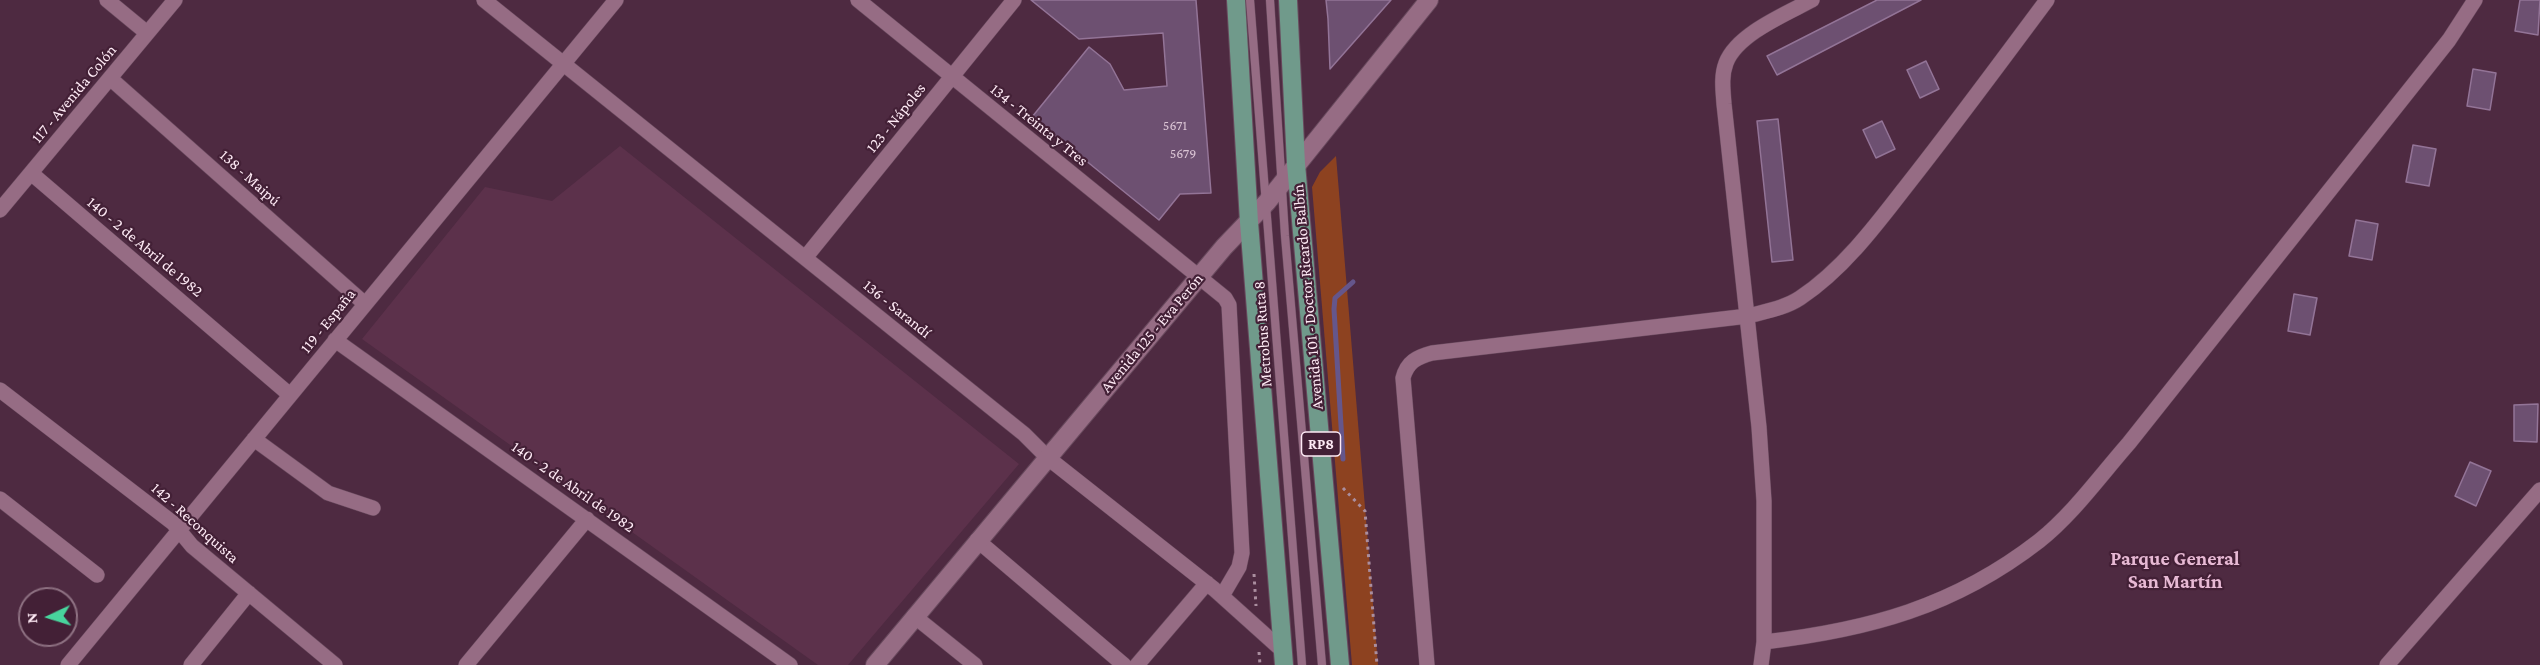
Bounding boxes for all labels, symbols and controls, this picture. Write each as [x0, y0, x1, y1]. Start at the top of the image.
street label: 117 - Avenida Colón [27, 41, 121, 147]
street label: 123 - Nápoles [862, 79, 930, 157]
street label: 134 - Treinta y Tres [986, 80, 1092, 170]
house number: 5671 [1163, 118, 1187, 134]
street label: 138 - Maipú [216, 146, 284, 210]
house number: 5679 [1170, 146, 1196, 162]
street label: Avenida 101 - Doctor Ricardo Balbín [1289, 183, 1327, 411]
street label: 140 - 2 de Abril de 1982 [83, 193, 207, 301]
street label: Avenida 125 - Eva Perón [1097, 270, 1207, 396]
street label: 136 - Sarandí [859, 276, 935, 342]
street label: Metrobus Ruta 8 [1250, 280, 1276, 388]
street label: 119 - España [296, 285, 360, 357]
road number: RP8 [1302, 432, 1340, 456]
street label: 140 - 2 de Abril de 1982 [508, 437, 638, 537]
street label: 142 - Reconquista [147, 479, 243, 567]
district label: Parque General San Martín [2110, 547, 2240, 594]
north arrow [18, 587, 78, 647]
text: N [23, 612, 40, 624]

